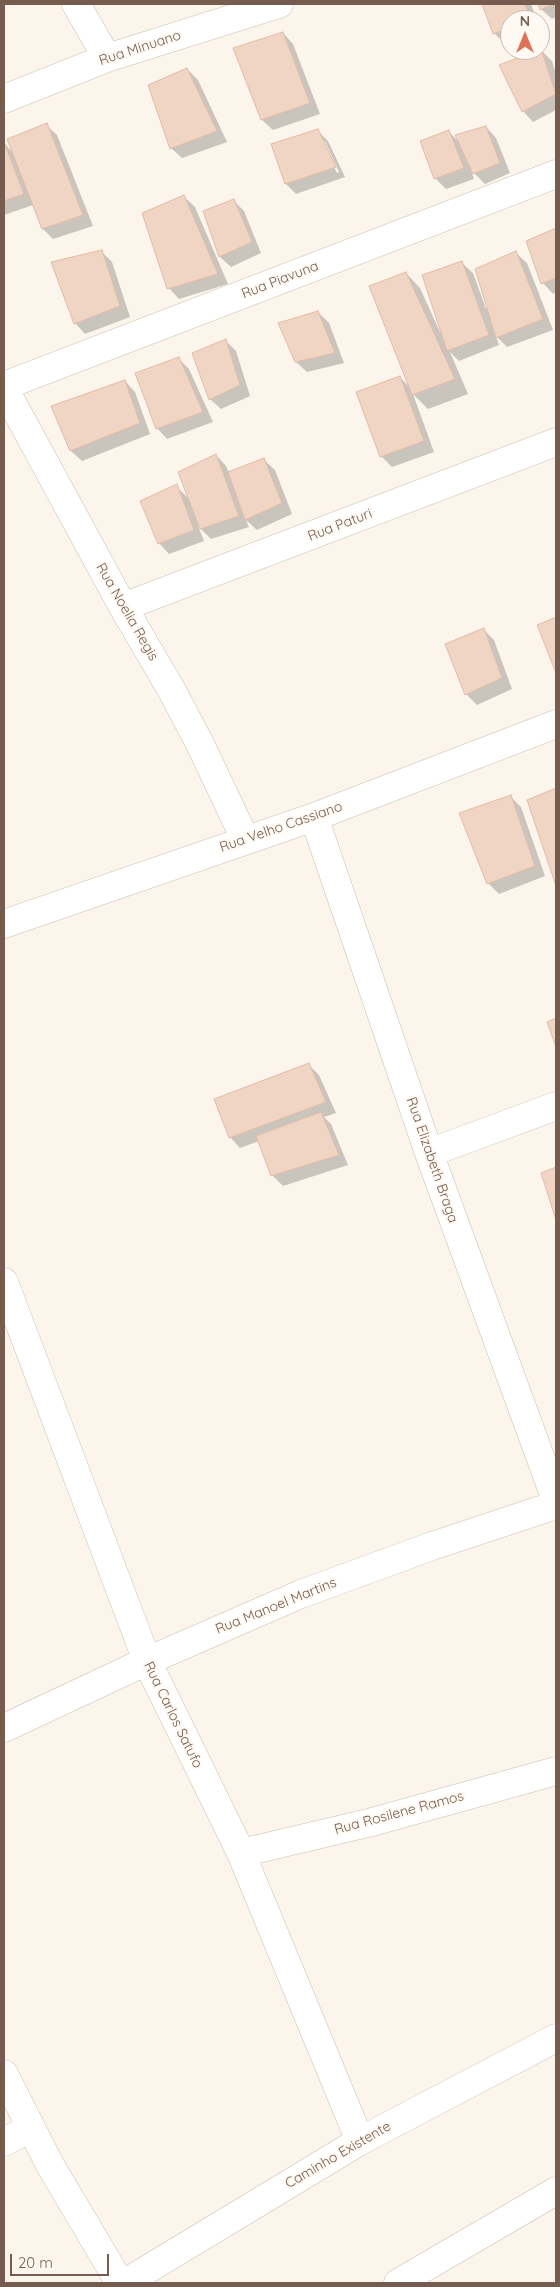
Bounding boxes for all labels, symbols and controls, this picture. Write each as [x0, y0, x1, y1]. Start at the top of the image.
north arrow [500, 10, 550, 60]
text: N [520, 12, 530, 30]
street label: Rua Minuano [97, 27, 183, 69]
street label: Rua Piavuna [239, 258, 321, 302]
street label: Rua Paturi [306, 505, 374, 545]
street label: Rua Noelia Regis [92, 560, 162, 664]
street label: Rua Velho Cassiano [217, 798, 345, 856]
street label: Rua Elizabeth Braga [403, 1095, 461, 1225]
street label: Rua Manoel Martins [213, 1574, 339, 1638]
street label: Rua Carlos Satufo [140, 1659, 206, 1771]
street label: Rua Rosilene Ramos [332, 1788, 466, 1838]
street label: Caminho Existente [282, 2118, 394, 2192]
scale bar [12, 2244, 111, 2276]
text: 20 m [18, 2253, 53, 2272]

